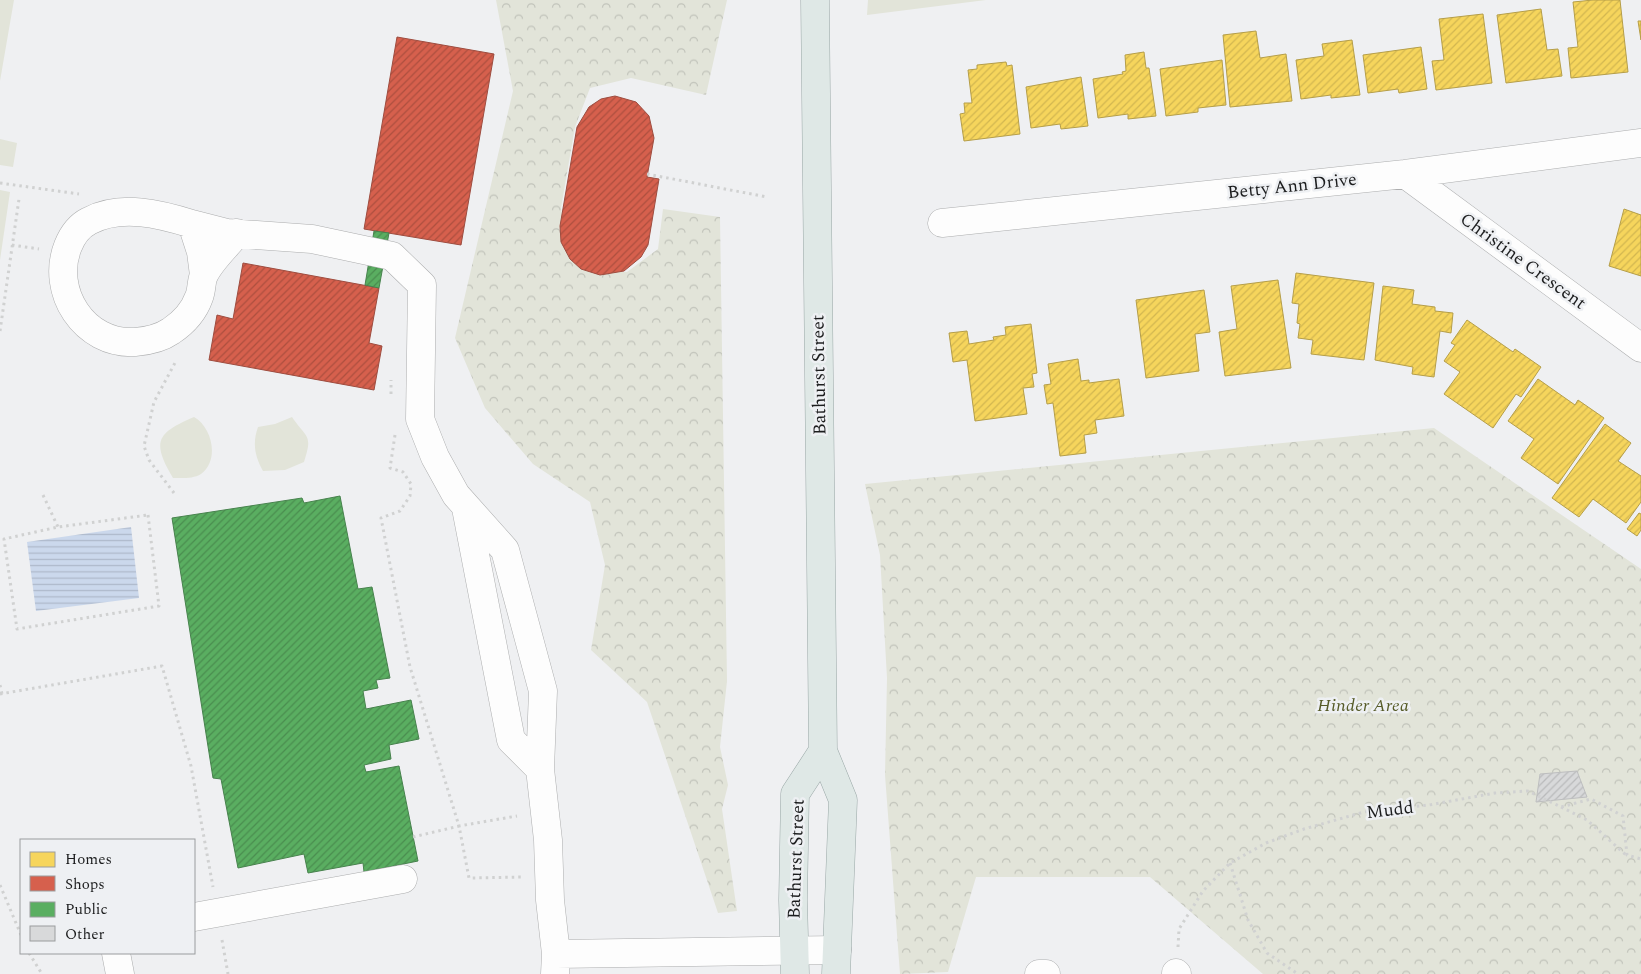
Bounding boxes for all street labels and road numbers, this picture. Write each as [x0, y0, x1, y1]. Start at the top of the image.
street label: Betty Ann Drive [1226, 166, 1358, 206]
street label: Christine Crescent [1454, 206, 1592, 316]
street label: Bathurst Street [804, 315, 834, 435]
street label: Mudd [1365, 794, 1415, 826]
street label: Bathurst Street [780, 798, 812, 920]

